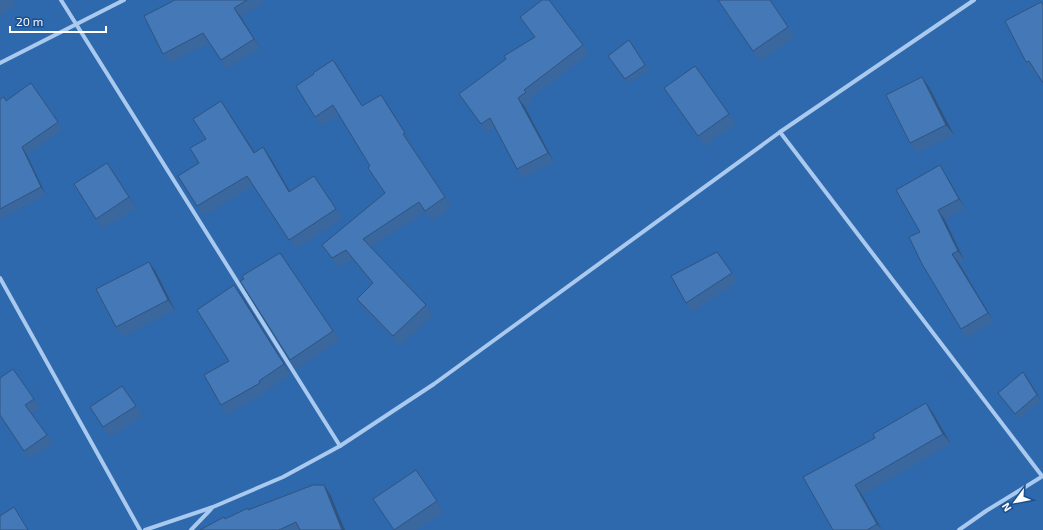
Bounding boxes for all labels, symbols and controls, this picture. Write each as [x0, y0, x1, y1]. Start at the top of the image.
scale bar [10, 8, 106, 34]
text: 20 m [16, 14, 43, 28]
north arrow [995, 482, 1035, 522]
text: N [998, 501, 1014, 514]

